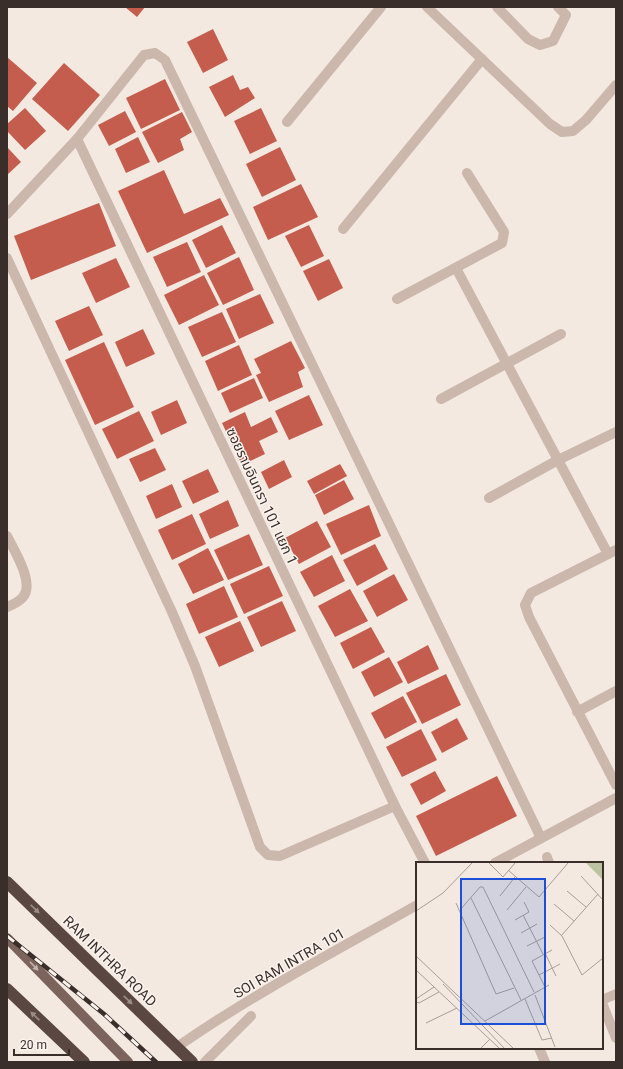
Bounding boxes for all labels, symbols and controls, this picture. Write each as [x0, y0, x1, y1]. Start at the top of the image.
street label: ซอยรามอินทรา 101 แยก 1 [223, 425, 301, 567]
inset map [416, 862, 603, 1049]
one-way arrow [30, 904, 40, 914]
street label: RAM INTHRA ROAD [60, 913, 160, 1009]
street label: SOI RAM INTRA 101 [231, 925, 347, 1001]
one-way arrow [29, 961, 39, 971]
one-way arrow [123, 995, 133, 1005]
one-way arrow [30, 1011, 40, 1021]
scale bar [14, 1031, 69, 1057]
text: 20 m [20, 1038, 47, 1052]

